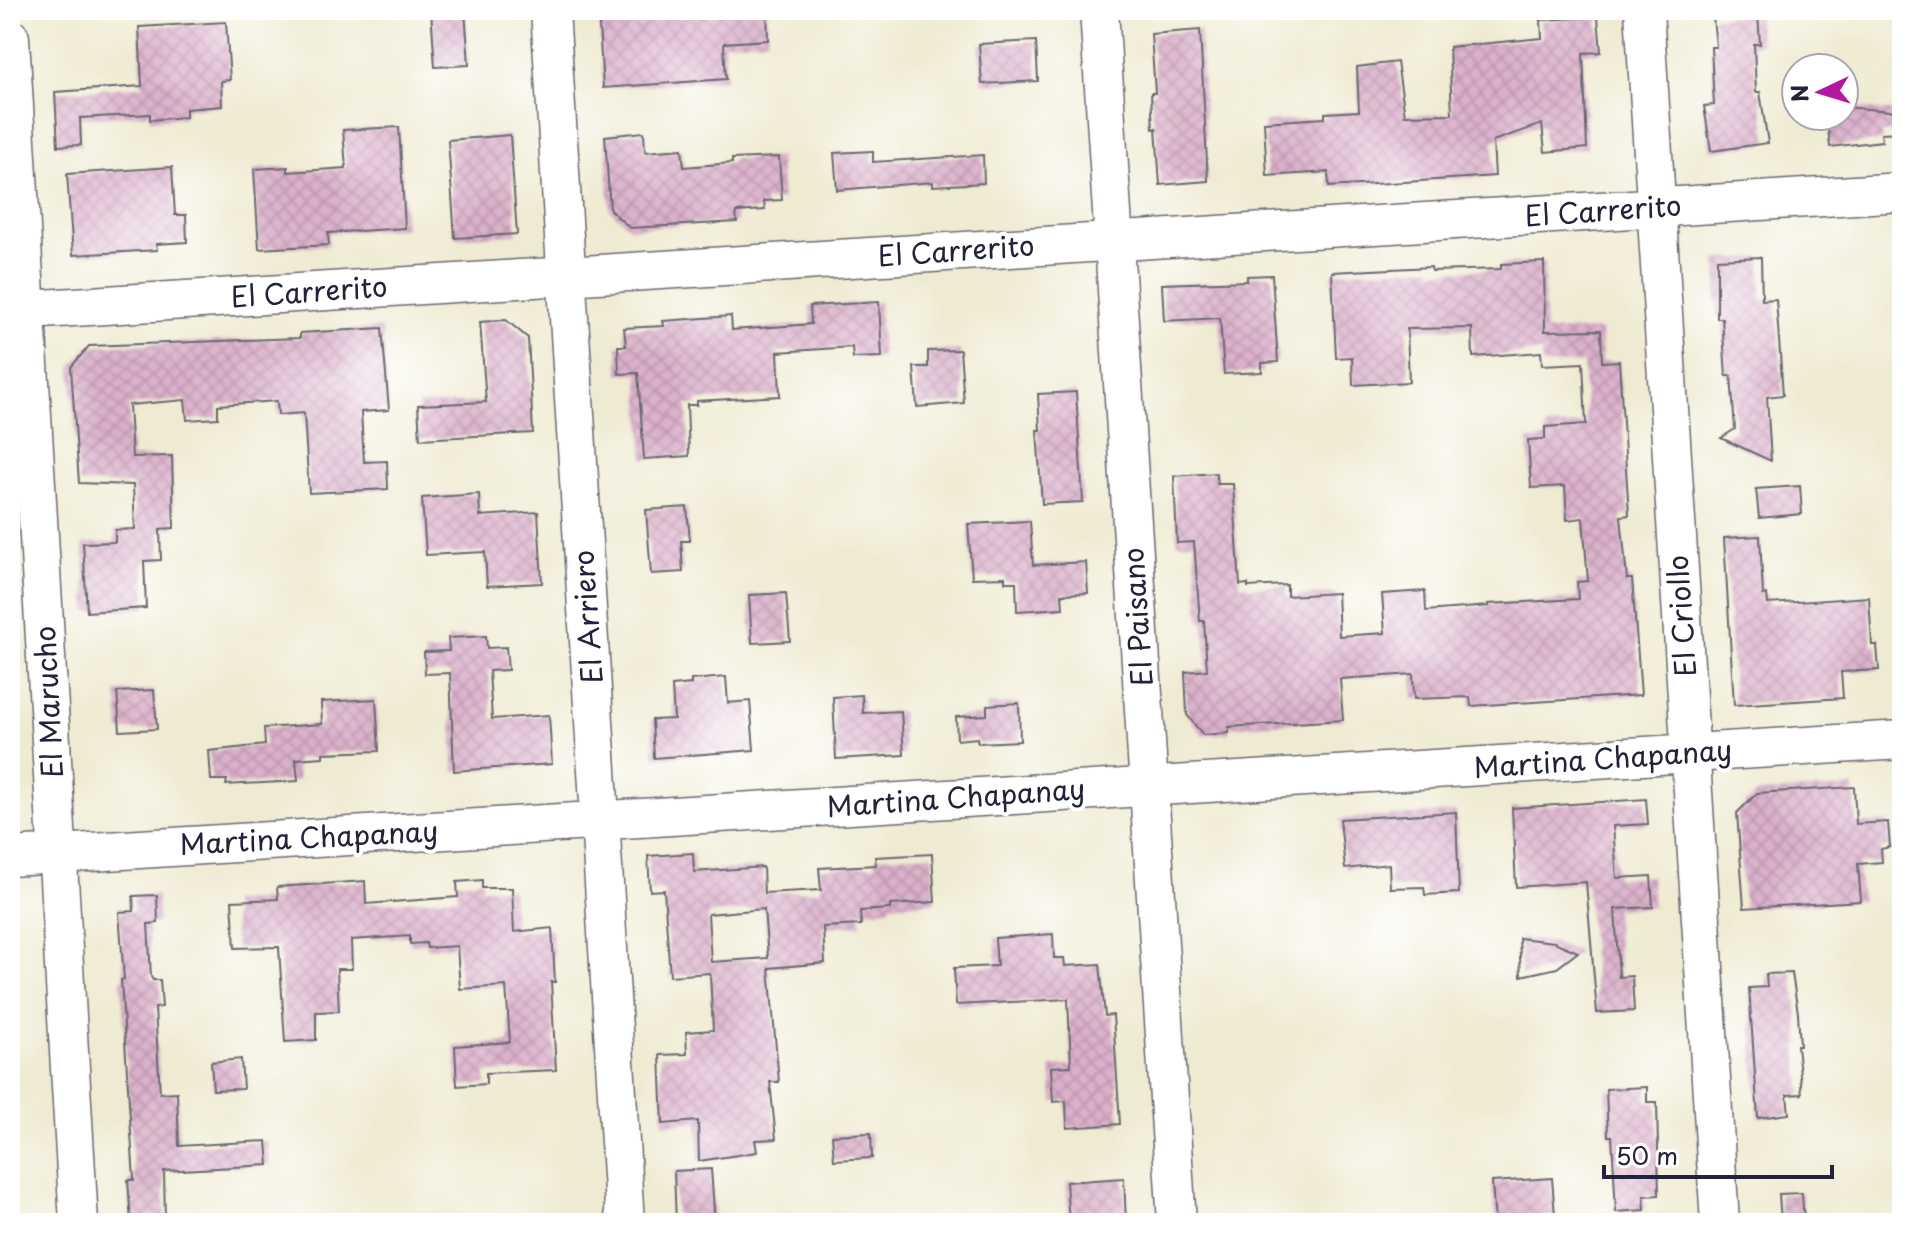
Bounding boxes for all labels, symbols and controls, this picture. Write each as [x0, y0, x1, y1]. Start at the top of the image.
north arrow [1780, 52, 1860, 132]
text: N [1781, 84, 1816, 103]
street label: El Carrerito [1523, 183, 1683, 236]
street label: El Carrerito [876, 223, 1036, 276]
street label: El Carrerito [229, 264, 389, 317]
street label: El Paisano [1110, 546, 1163, 688]
street label: El Arriero [560, 549, 613, 685]
street label: El Criollo [1655, 554, 1706, 678]
street label: El Marucho [22, 625, 73, 779]
street label: Martina Chapanay [1472, 727, 1733, 788]
street label: Martina Chapanay [825, 766, 1086, 827]
street label: Martina Chapanay [179, 808, 439, 865]
scale bar [1604, 1129, 1832, 1179]
text: 50 m [1616, 1137, 1678, 1173]

